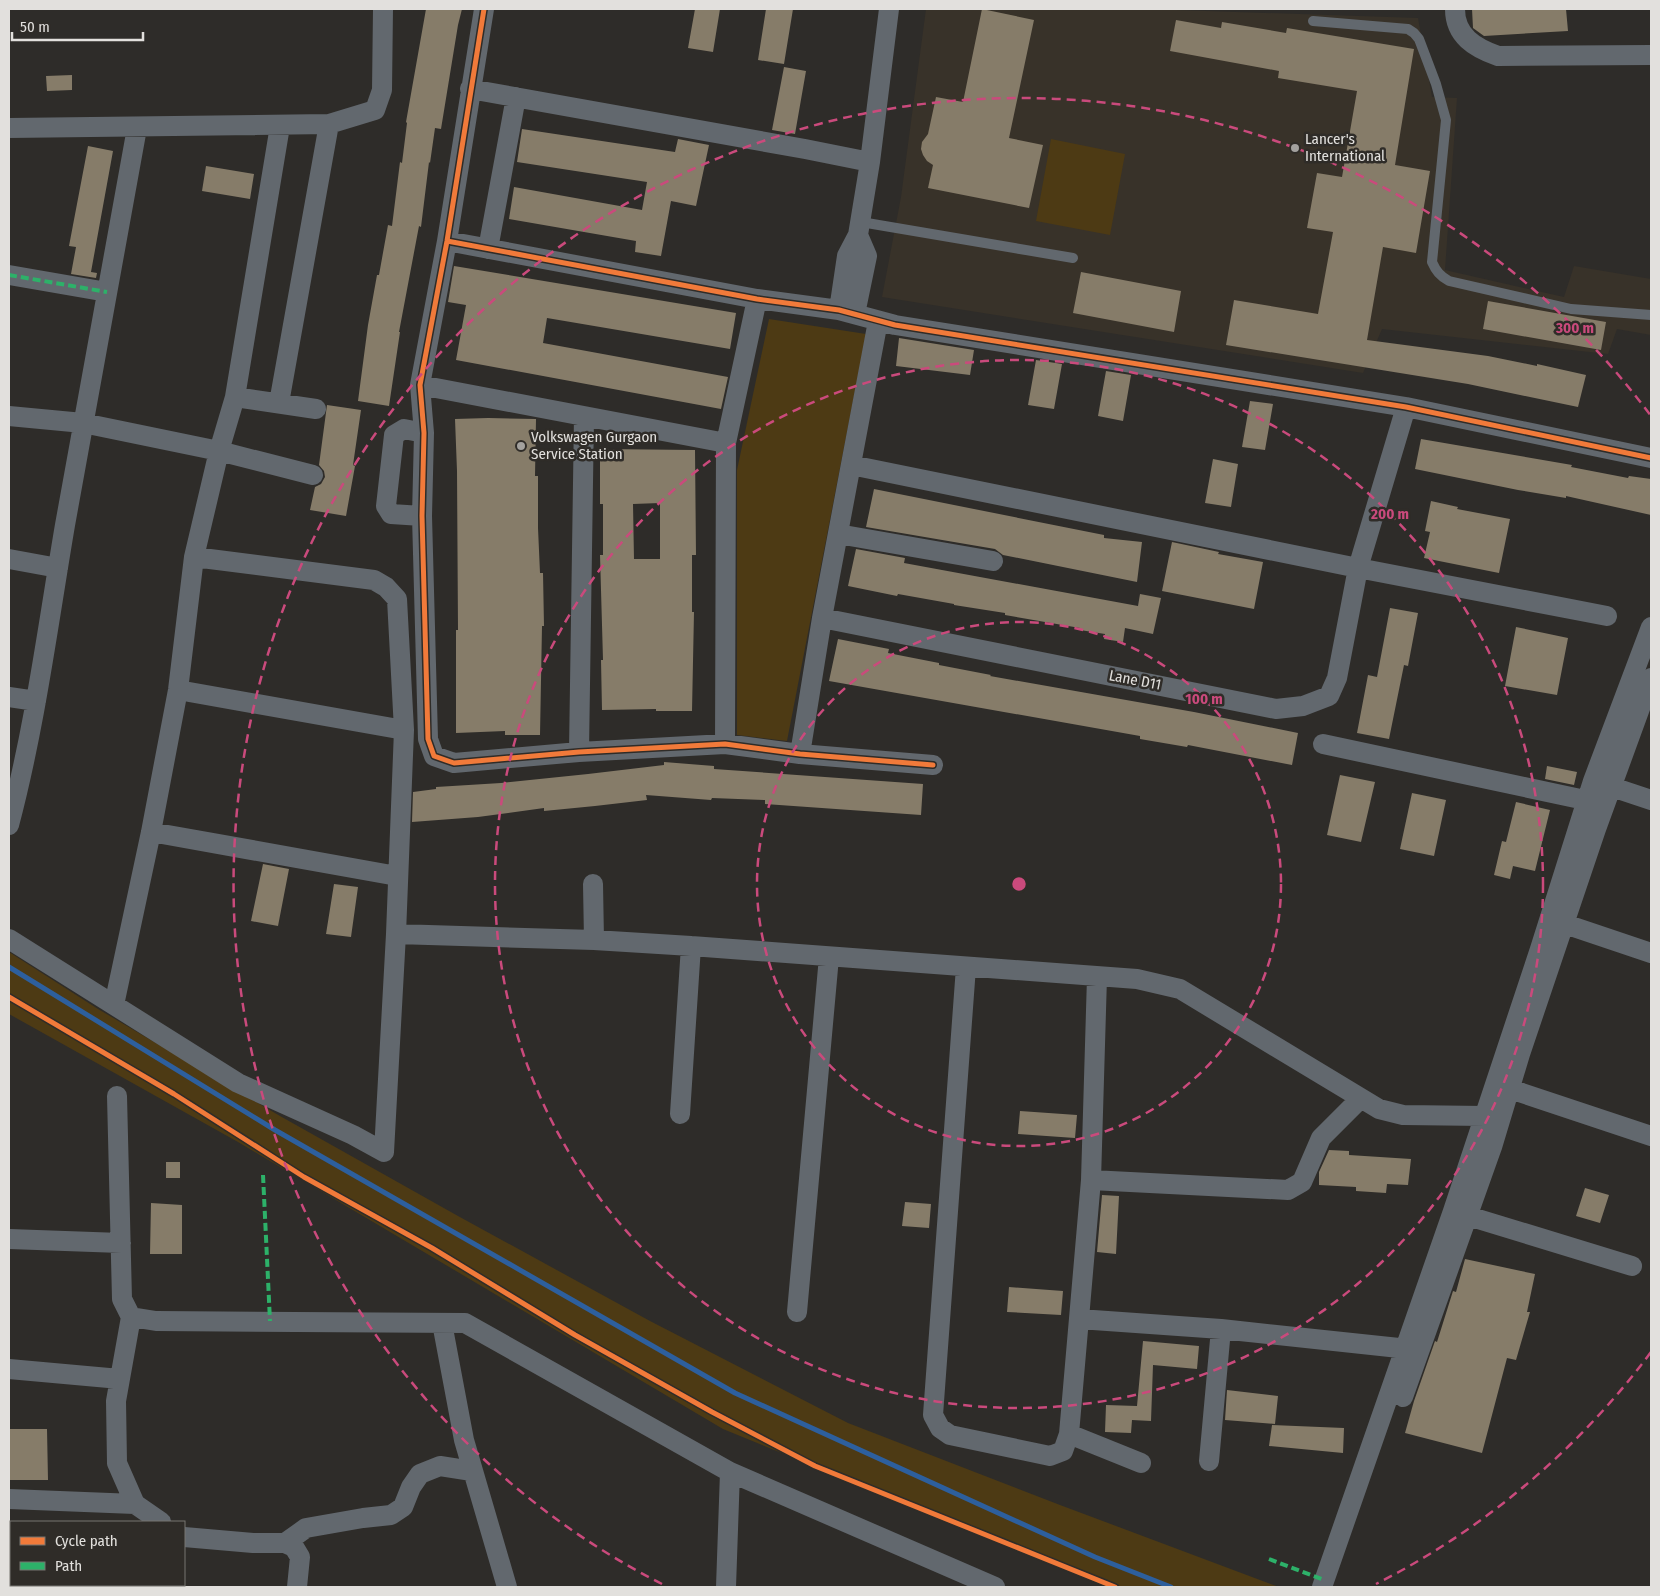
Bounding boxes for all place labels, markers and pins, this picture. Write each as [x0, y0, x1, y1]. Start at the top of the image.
place label: Lancer's International [1305, 130, 1385, 165]
marker: Lancer's International [1289, 142, 1301, 154]
place label: Volkswagen Gurgaon Service Station [531, 428, 657, 463]
marker: Volkswagen Gurgaon Service Station [515, 440, 527, 452]
centre of rings [1010, 875, 1028, 893]

